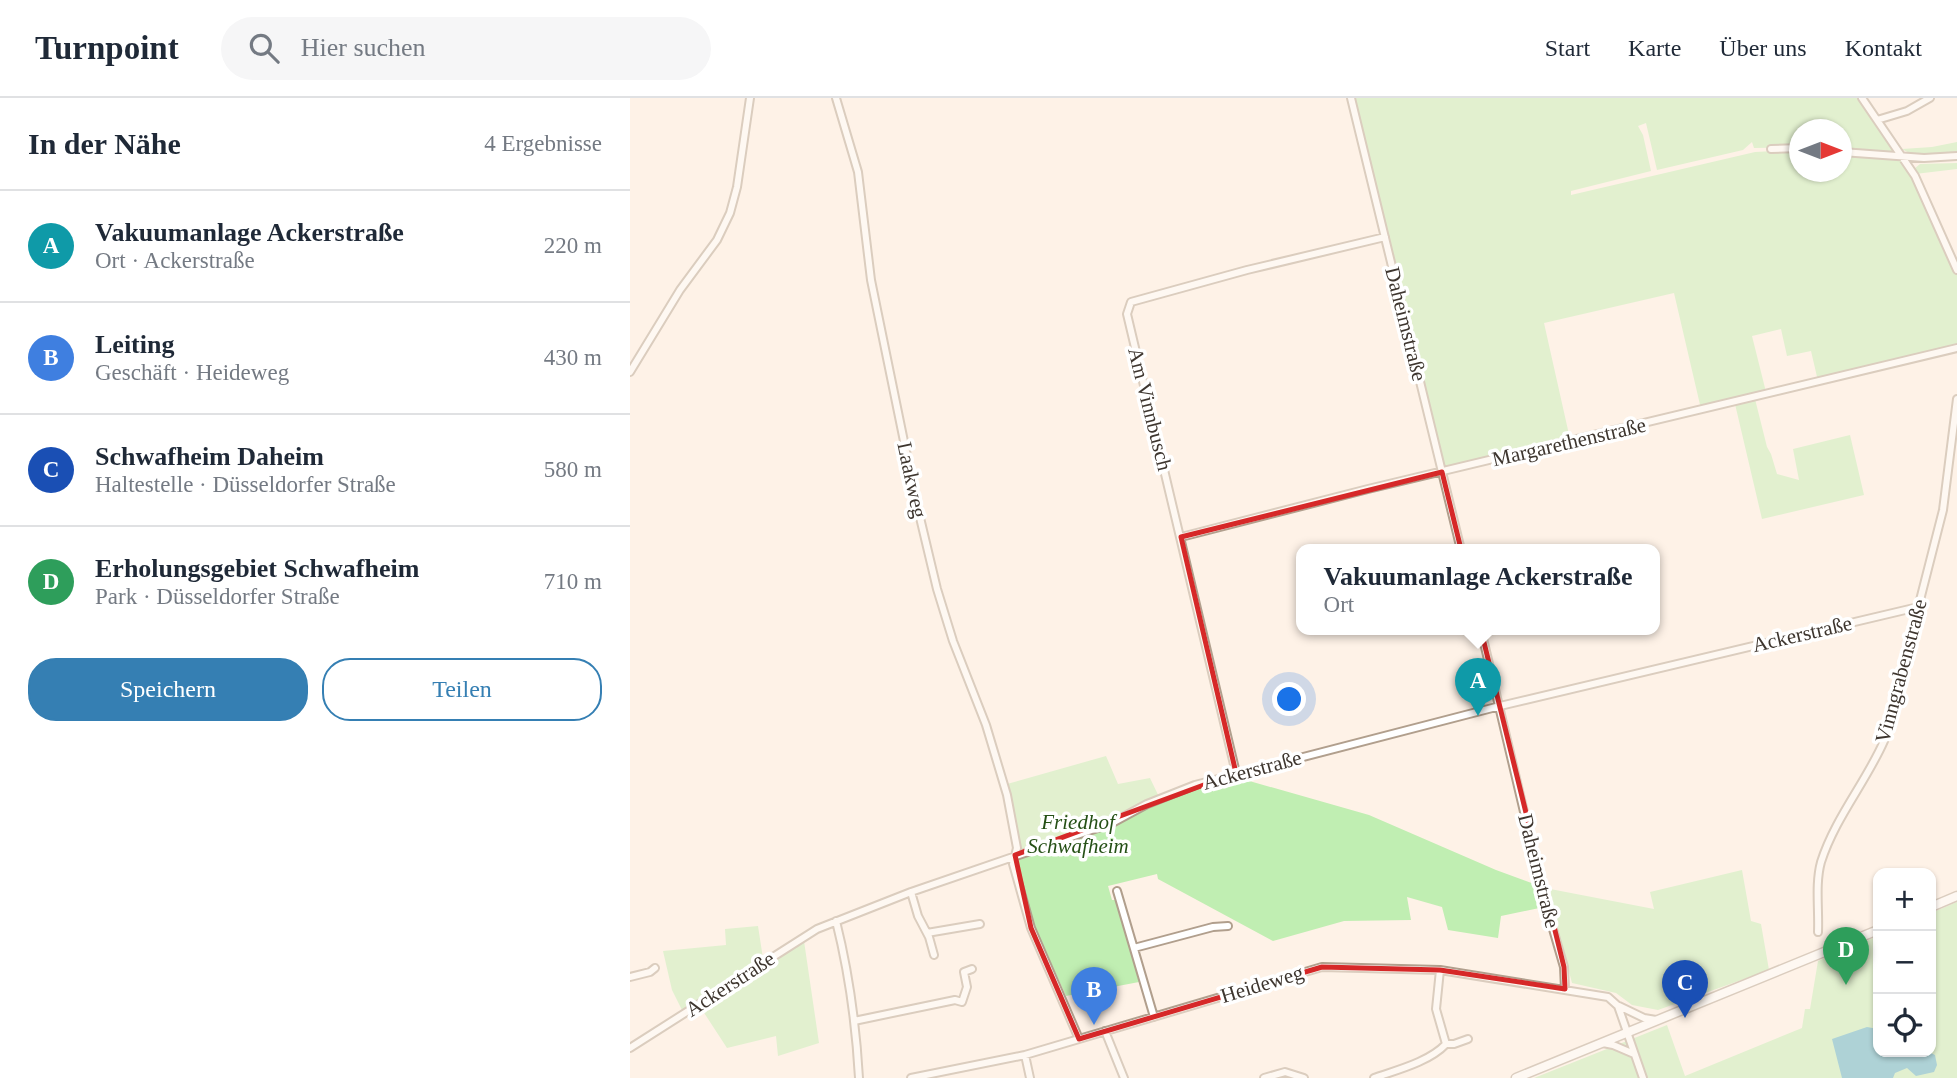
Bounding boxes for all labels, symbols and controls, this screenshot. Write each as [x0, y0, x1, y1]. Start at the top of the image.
search box [221, 17, 711, 80]
icon: search [245, 29, 283, 67]
text: Turnpoint [35, 30, 179, 66]
text: Hier suchen [301, 33, 426, 62]
text: Start [1545, 35, 1590, 61]
text: Karte [1628, 35, 1681, 61]
text: Über uns [1719, 35, 1807, 61]
text: Kontakt [1845, 35, 1922, 61]
north arrow [1789, 119, 1852, 182]
text: In der Nähe [28, 127, 181, 160]
text: 4 Ergebnisse [484, 131, 602, 156]
text: Vakuumanlage Ackerstraße [95, 218, 404, 247]
text: A [43, 233, 59, 258]
text: 220 m [544, 233, 602, 258]
text: Ort · Ackerstraße [95, 248, 255, 273]
street label: Daheimstraße [1380, 265, 1432, 383]
text: Leiting [95, 330, 174, 359]
text: B [43, 345, 59, 370]
text: 430 m [544, 345, 602, 370]
street label: Am Vinnbusch [1123, 345, 1177, 474]
text: Geschäft · Heideweg [95, 360, 289, 385]
street label: Margarethenstraße [1490, 413, 1648, 471]
street label: Laakweg [892, 440, 932, 521]
text: Schwafheim Daheim [95, 442, 324, 471]
text: C [43, 457, 59, 482]
text: 580 m [544, 457, 602, 482]
text: Haltestelle · Düsseldorfer Straße [95, 472, 396, 497]
popup [1296, 544, 1660, 635]
text: Erholungsgebiet Schwafheim [95, 554, 419, 583]
text: Vakuumanlage Ackerstraße [1324, 562, 1632, 591]
text: D [43, 569, 59, 594]
text: 710 m [544, 569, 602, 594]
text: Park · Düsseldorfer Straße [95, 584, 340, 609]
text: Ort [1324, 592, 1354, 617]
street label: Vinngrabenstraße [1870, 596, 1932, 746]
street label: Ackerstraße [1750, 611, 1854, 657]
button: Speichern [28, 658, 308, 721]
button: Teilen [322, 658, 602, 721]
pin: A [1455, 658, 1501, 716]
your location [1272, 682, 1306, 716]
street label: Ackerstraße [1200, 745, 1304, 795]
park label: Friedhof Schwafheim [1027, 810, 1129, 858]
street label: Daheimstraße [1513, 812, 1565, 930]
map controls [1873, 868, 1936, 1057]
button: + [1873, 868, 1936, 931]
pin: D [1823, 927, 1869, 985]
button: − [1873, 931, 1936, 994]
street label: Ackerstraße [681, 946, 779, 1022]
street label: Heideweg [1218, 960, 1307, 1008]
pin: C [1662, 960, 1708, 1018]
pin: B [1071, 967, 1117, 1025]
button: locate [1873, 994, 1936, 1057]

